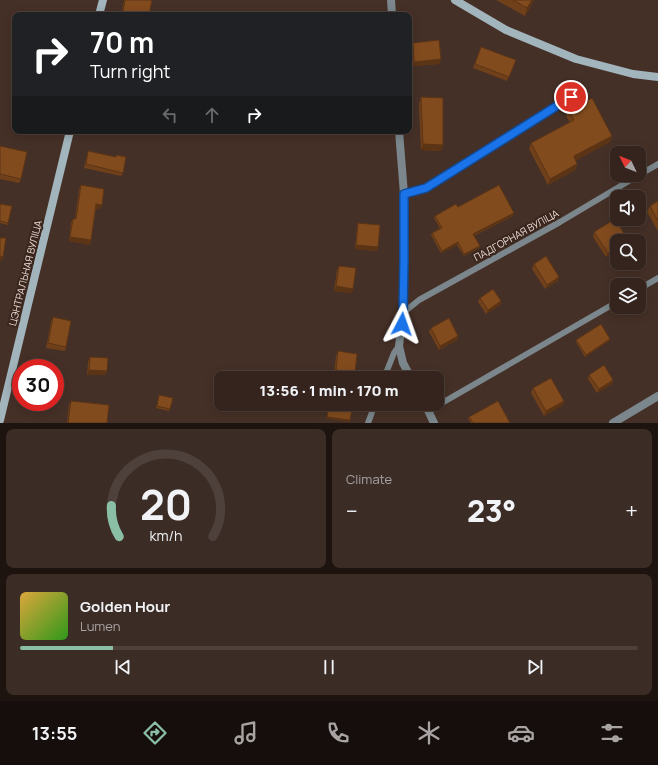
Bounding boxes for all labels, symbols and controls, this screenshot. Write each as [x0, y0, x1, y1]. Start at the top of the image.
text: 70 m [90, 23, 154, 61]
icon: right [24, 28, 76, 80]
text: Turn right [90, 59, 171, 83]
pin [554, 80, 588, 114]
icon: arrive [560, 86, 582, 108]
icon: left [159, 104, 181, 126]
icon: ahead [201, 104, 223, 126]
icon: right [243, 104, 265, 126]
north arrow [610, 146, 646, 182]
map controls [610, 146, 646, 314]
button: sound [610, 190, 646, 226]
street label: ПАДГОРНАЯ ВУЛІЦА [471, 205, 562, 264]
street label: ЦЭНТРАЛЬНАЯ ВУЛІЦА [5, 218, 45, 327]
button: search [610, 234, 646, 270]
button: layers [610, 278, 646, 314]
position arrow [381, 303, 423, 345]
speed limit sign: 30 [12, 359, 64, 411]
text: 13:56 · 1 min · 170 m [260, 380, 398, 401]
text: Climate [346, 470, 392, 488]
text: 20 [140, 475, 192, 531]
text: 23° [467, 490, 516, 531]
text: − [346, 496, 358, 526]
text: + [625, 496, 638, 526]
text: km/h [149, 525, 183, 544]
text: Golden Hour [80, 596, 170, 617]
text: Lumen [80, 617, 120, 635]
icon: previous [112, 656, 134, 678]
icon: pause [318, 656, 340, 678]
icon: next [524, 656, 546, 678]
icon: directions [141, 719, 169, 747]
icon: music [232, 719, 260, 747]
icon: phone [324, 719, 352, 747]
icon: climate [415, 719, 443, 747]
icon: car [507, 719, 535, 747]
icon: filters [598, 719, 626, 747]
text: 13:55 [32, 721, 77, 745]

